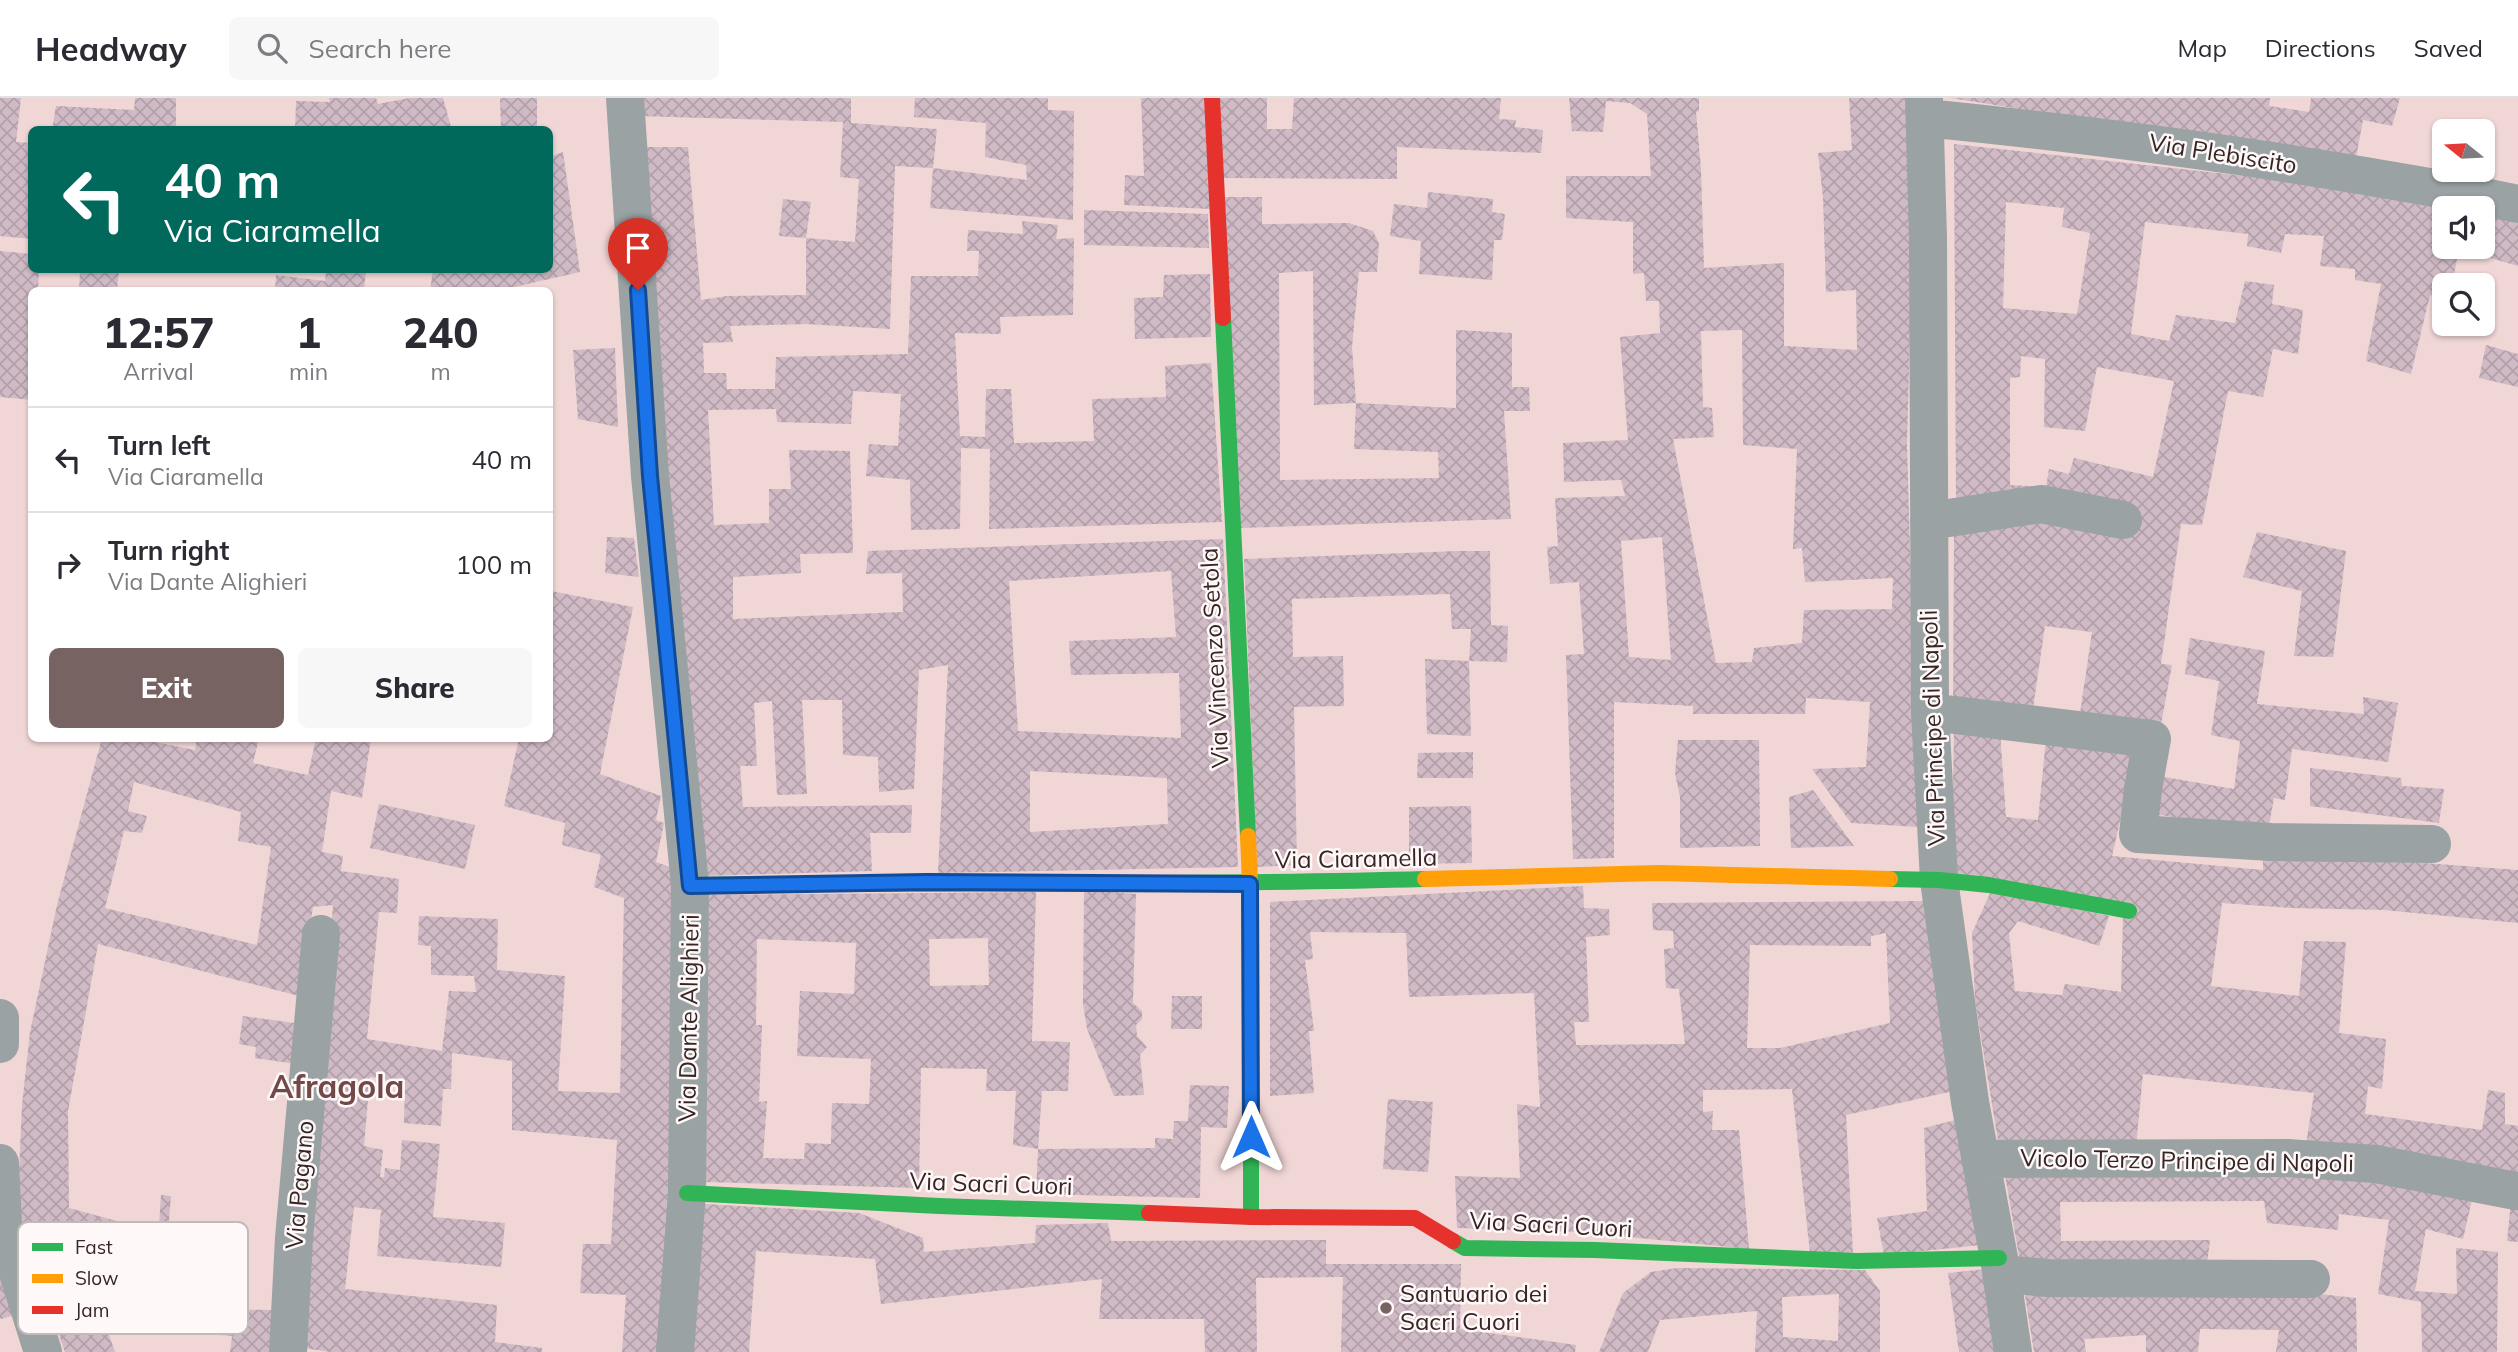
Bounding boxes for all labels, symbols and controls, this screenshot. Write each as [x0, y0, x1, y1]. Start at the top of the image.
search box [229, 17, 719, 80]
text: Headway [35, 28, 187, 69]
icon: search [253, 29, 291, 67]
text: Search here [309, 32, 451, 65]
text: Map [2177, 33, 2227, 63]
text: Directions [2265, 33, 2376, 63]
text: Saved [2414, 33, 2483, 63]
north arrow [2432, 119, 2496, 182]
map controls [2432, 119, 2495, 336]
street label: Via Plebiscito [2147, 127, 2299, 179]
text: 40 m [164, 149, 280, 210]
icon: left [49, 154, 140, 245]
button: sound [2432, 196, 2495, 259]
text: Via Ciaramella [164, 210, 381, 250]
pin [608, 218, 668, 290]
icon: arrive [619, 229, 657, 267]
button: search [2432, 273, 2495, 336]
text: 12:57 [103, 306, 214, 359]
text: 1 [296, 306, 321, 359]
text: 240 [403, 306, 478, 359]
text: Arrival [123, 357, 194, 386]
text: min [289, 357, 328, 386]
text: m [430, 357, 451, 386]
text: Turn left [108, 429, 210, 462]
icon: left [49, 441, 87, 479]
text: 40 m [471, 443, 532, 476]
text: Via Ciaramella [108, 462, 264, 491]
text: Turn right [108, 534, 229, 567]
icon: right [49, 546, 87, 584]
street label: Via Vincenzo Setola [1193, 547, 1235, 769]
text: 100 m [456, 548, 532, 581]
text: Via Dante Alighieri [108, 567, 307, 596]
street label: Via Principe di Napoli [1913, 609, 1951, 847]
button: Exit [49, 648, 284, 728]
button: Share [298, 648, 532, 728]
street label: Via Ciaramella [1274, 842, 1438, 874]
street label: Via Dante Alighieri [671, 914, 705, 1122]
district label: Afragola [270, 1066, 404, 1106]
position arrow [1214, 1100, 1288, 1174]
street label: Via Pagano [278, 1119, 320, 1251]
street label: Vicolo Terzo Principe di Napoli [2020, 1142, 2354, 1178]
street label: Via Sacri Cuori [909, 1165, 1073, 1201]
street label: Via Sacri Cuori [1469, 1205, 1633, 1243]
legend [18, 1222, 248, 1334]
text: Fast [75, 1235, 113, 1259]
text: Slow [75, 1266, 119, 1290]
place label: Santuario dei Sacri Cuori [1400, 1278, 1548, 1336]
text: Jam [75, 1298, 109, 1322]
marker: Santuario dei Sacri Cuori [1378, 1300, 1394, 1316]

